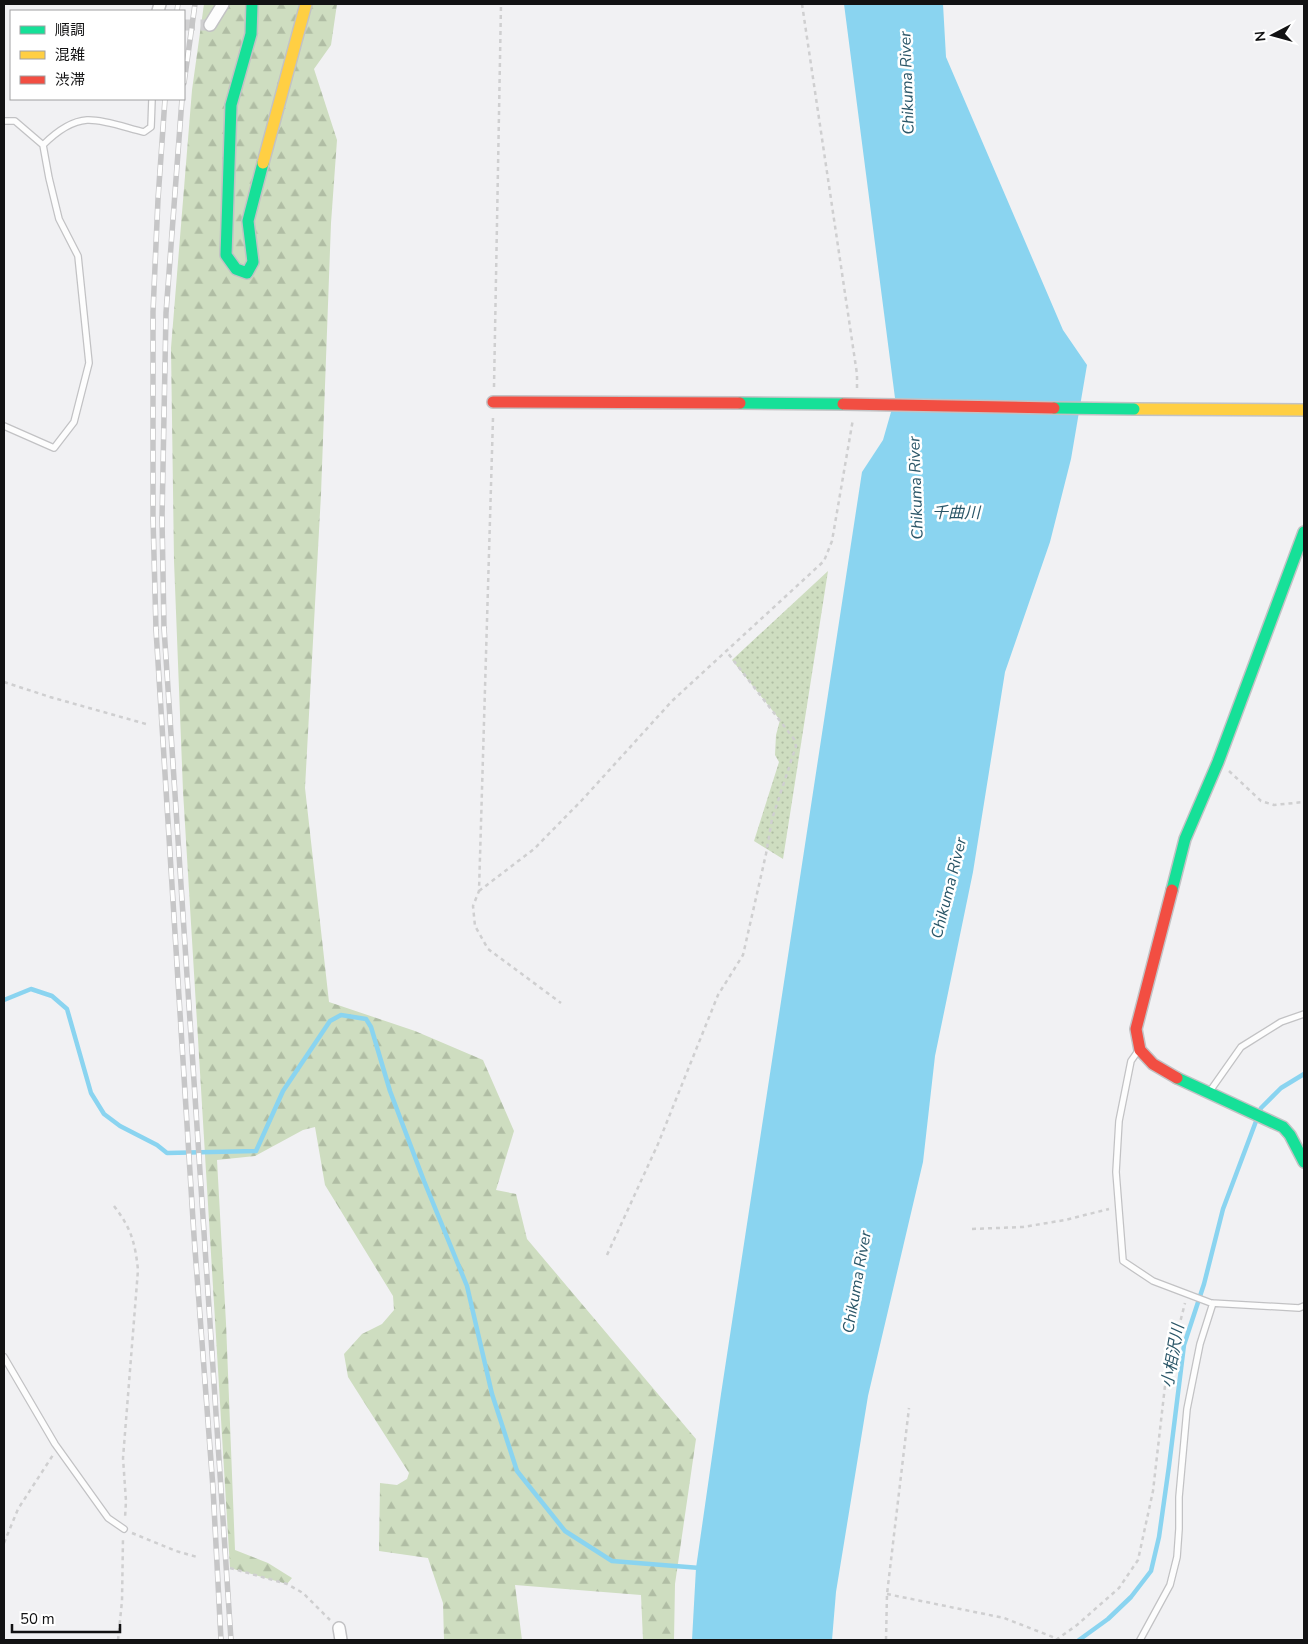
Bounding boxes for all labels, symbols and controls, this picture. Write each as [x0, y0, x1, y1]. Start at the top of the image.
legend [10, 10, 185, 100]
north arrow [1248, 10, 1298, 60]
text: 順調 [55, 20, 85, 40]
water label: Chikuma River [894, 30, 920, 135]
text: N [1251, 30, 1271, 43]
text: 混雑 [55, 45, 85, 65]
text: 渋滞 [55, 70, 85, 90]
water label: Chikuma River [903, 435, 929, 540]
water label: 千曲川 [932, 502, 982, 524]
water label: Chikuma River [926, 834, 973, 941]
water label: Chikuma River [837, 1228, 877, 1335]
water label: 小相沢川 [1157, 1321, 1190, 1389]
scale bar [12, 1602, 120, 1634]
text: 50 m [20, 1609, 55, 1629]

